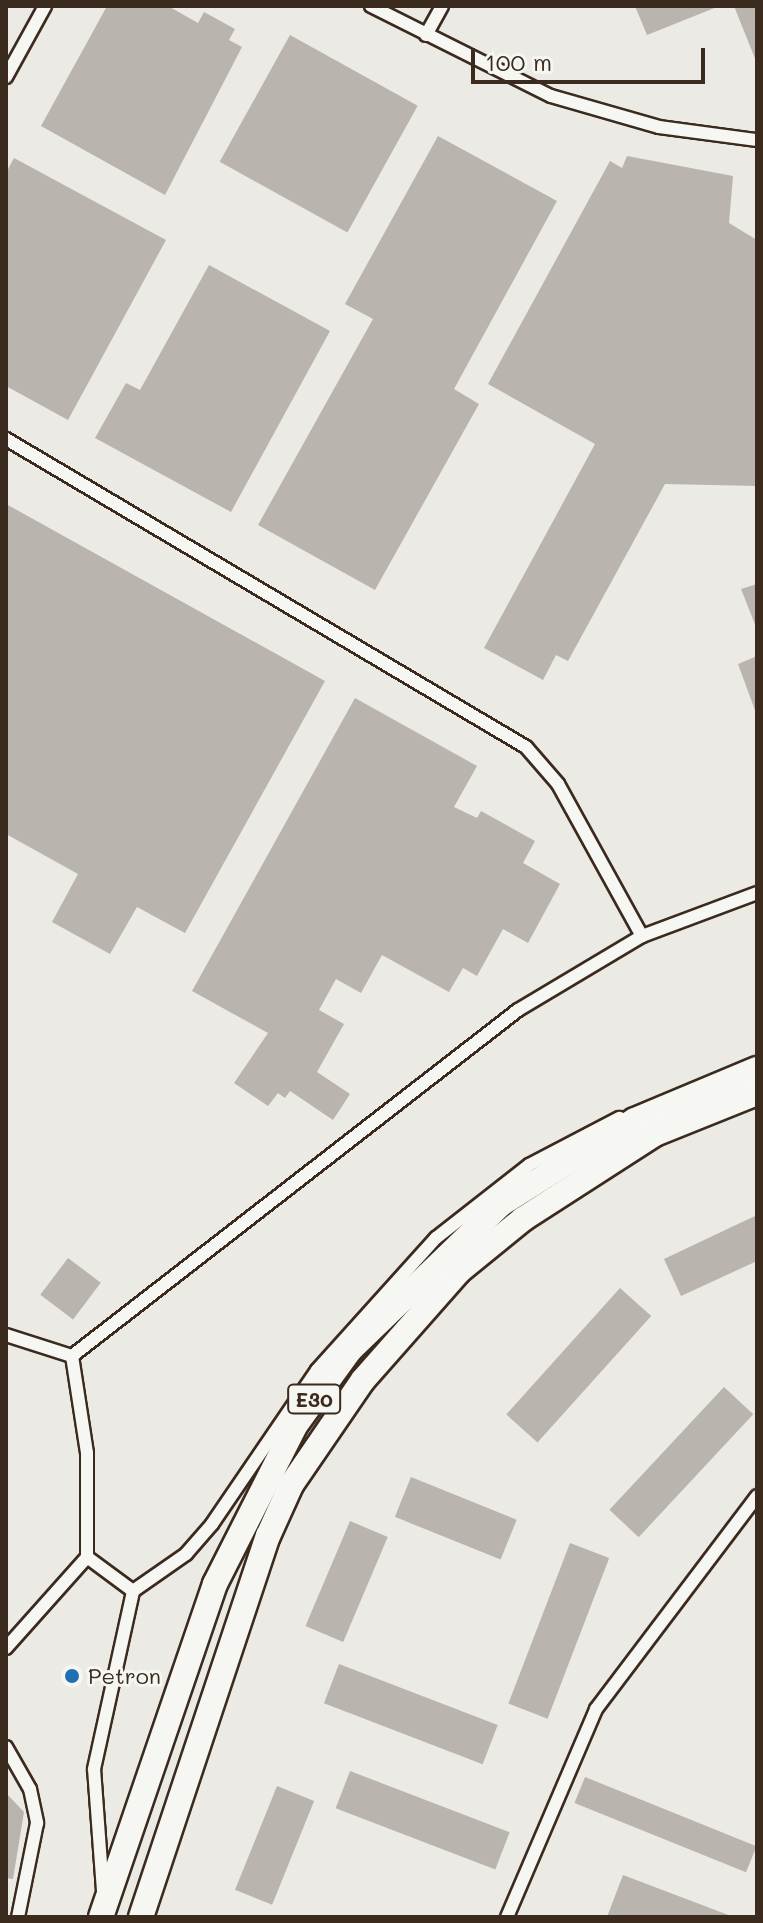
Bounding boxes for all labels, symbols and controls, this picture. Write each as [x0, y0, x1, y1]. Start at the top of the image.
scale bar [475, 32, 709, 82]
text: 100 m [485, 46, 552, 77]
road number: E30 [286, 1383, 342, 1415]
place label: Petron [88, 1663, 161, 1689]
marker: Petron [63, 1667, 81, 1685]

